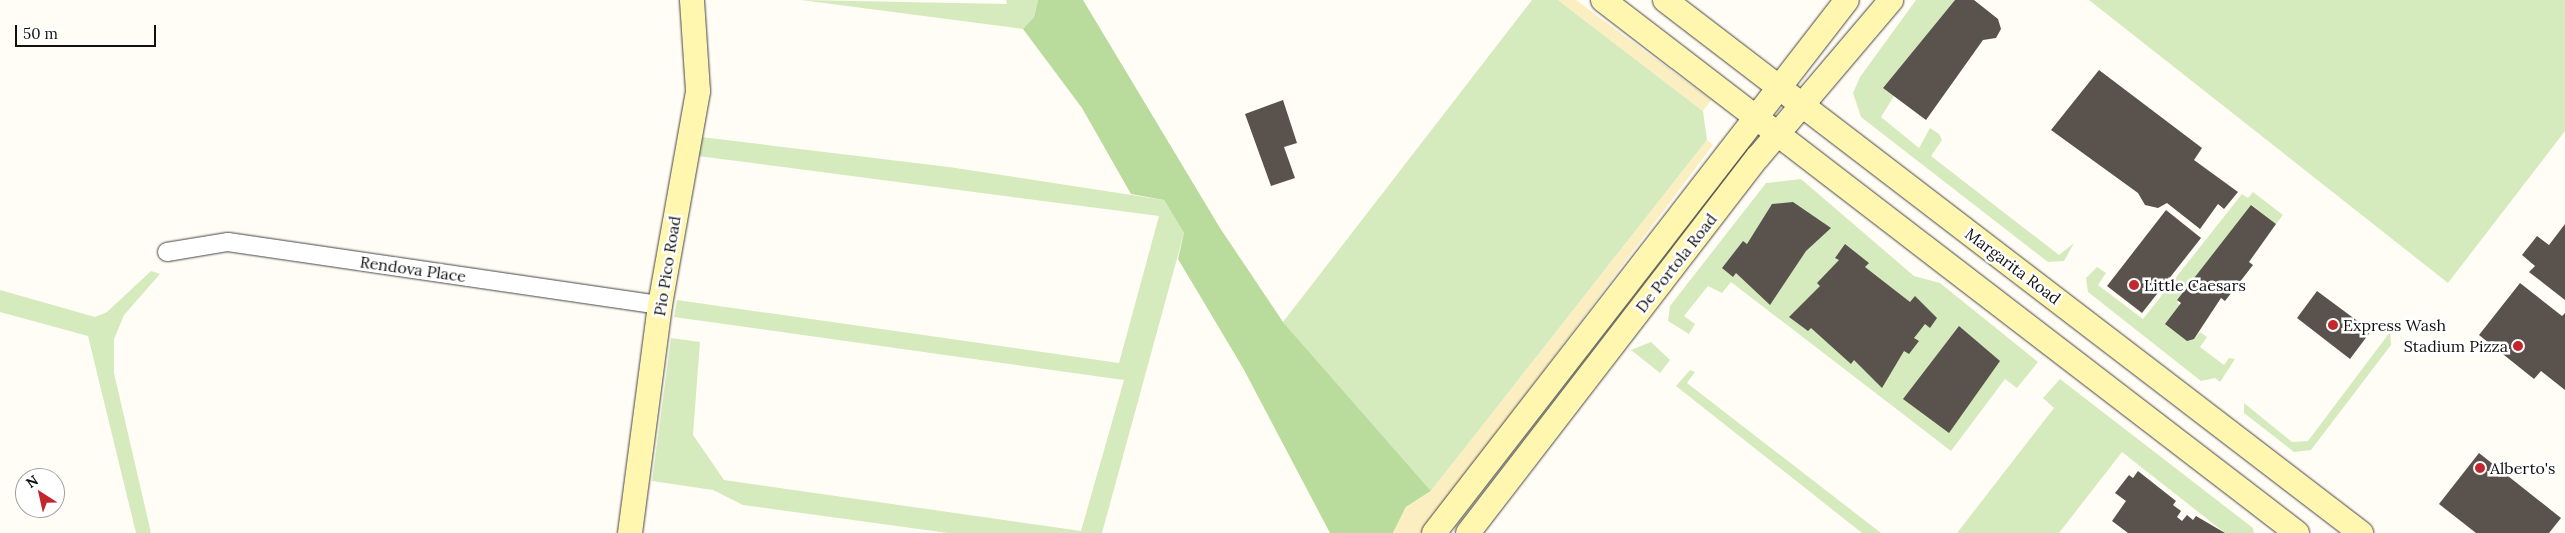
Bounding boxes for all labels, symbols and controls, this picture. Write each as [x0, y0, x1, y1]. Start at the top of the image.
scale bar [18, 15, 159, 47]
text: 50 m [23, 24, 58, 43]
street label: De Portola Road [1631, 210, 1721, 316]
street label: Pio Pico Road [650, 215, 684, 317]
street label: Margarita Road [1962, 224, 2064, 308]
street label: Rendova Place [359, 252, 467, 286]
place label: Little Caesars [2144, 275, 2246, 295]
marker: Little Caesars [2128, 279, 2140, 291]
place label: Express Wash [2343, 315, 2446, 335]
marker: Express Wash [2327, 319, 2339, 331]
place label: Stadium Pizza [2404, 336, 2508, 356]
marker: Stadium Pizza [2512, 340, 2524, 352]
place label: Alberto's [2490, 458, 2555, 478]
marker: Alberto's [2474, 462, 2486, 474]
north arrow [15, 468, 65, 518]
text: N [22, 471, 42, 492]

